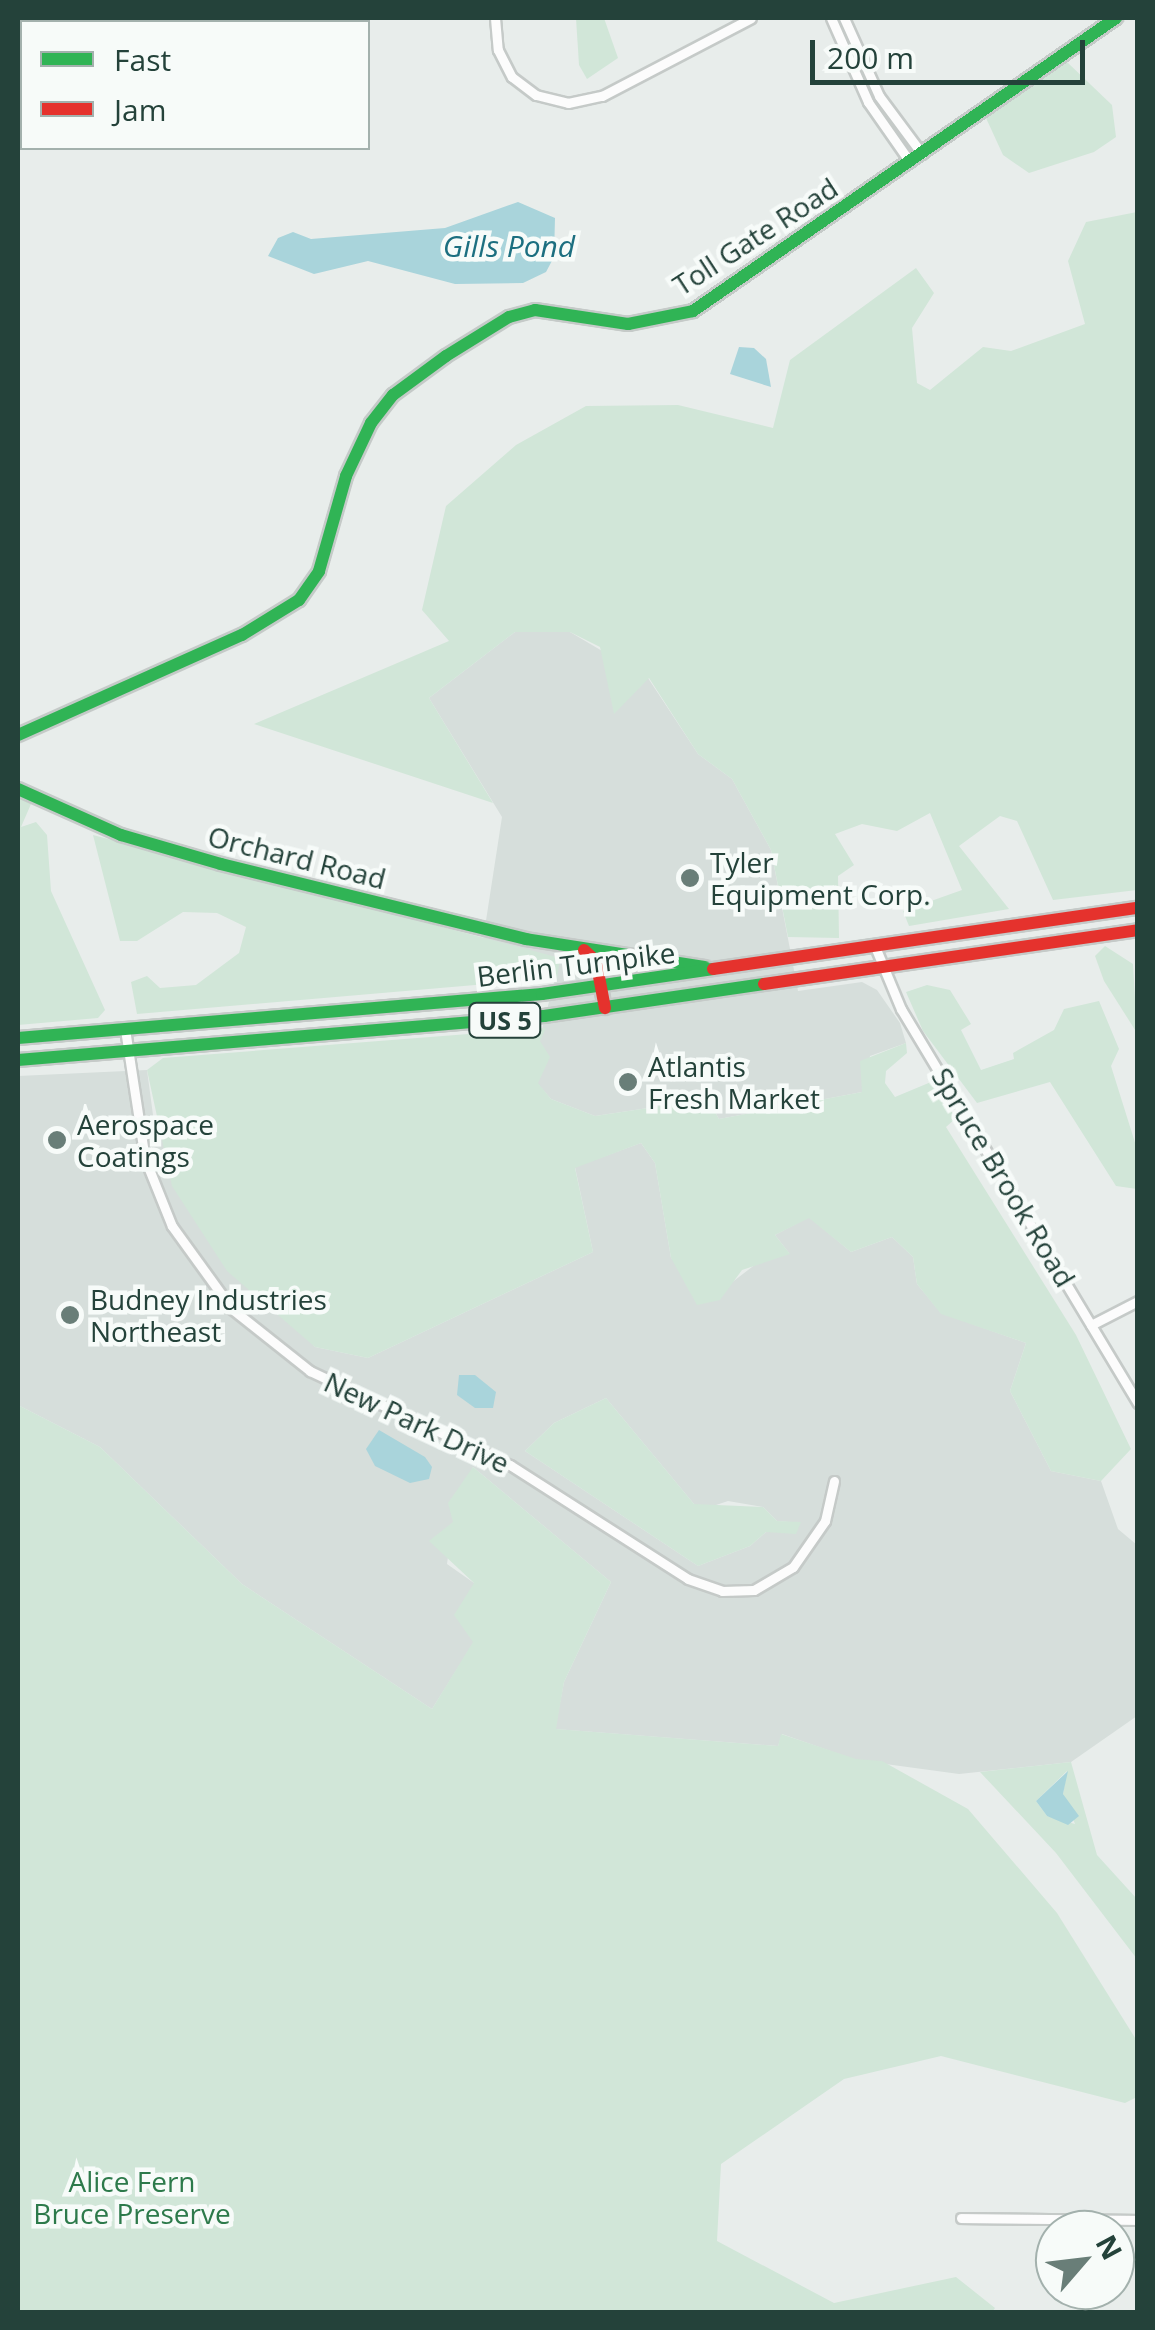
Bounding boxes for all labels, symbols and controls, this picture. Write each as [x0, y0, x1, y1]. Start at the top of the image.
legend [20, 20, 370, 150]
scale bar [815, 20, 1090, 82]
text: 200 m [827, 37, 914, 78]
text: Fast [114, 39, 171, 80]
text: Jam [114, 89, 167, 130]
street label: Toll Gate Road [666, 170, 844, 302]
water label: Gills Pond [443, 228, 575, 264]
street label: Orchard Road [205, 819, 389, 895]
place label: Tyler Equipment Corp. [710, 845, 931, 911]
marker: Tyler Equipment Corp. [679, 867, 701, 889]
street label: Berlin Turnpike [475, 935, 677, 993]
road number: US 5 [468, 1000, 542, 1040]
place label: Atlantis Fresh Market [648, 1049, 820, 1115]
street label: Spruce Brook Road [925, 1061, 1083, 1293]
marker: Atlantis Fresh Market [617, 1071, 639, 1093]
place label: Aerospace Coatings [77, 1107, 214, 1173]
marker: Aerospace Coatings [46, 1129, 68, 1151]
place label: Budney Industries Northeast [90, 1282, 327, 1348]
marker: Budney Industries Northeast [59, 1304, 81, 1326]
street label: New Park Drive [319, 1364, 515, 1480]
park label: Alice Fern Bruce Preserve [33, 2164, 231, 2230]
north arrow [1035, 2210, 1135, 2310]
text: N [1088, 2228, 1132, 2266]

